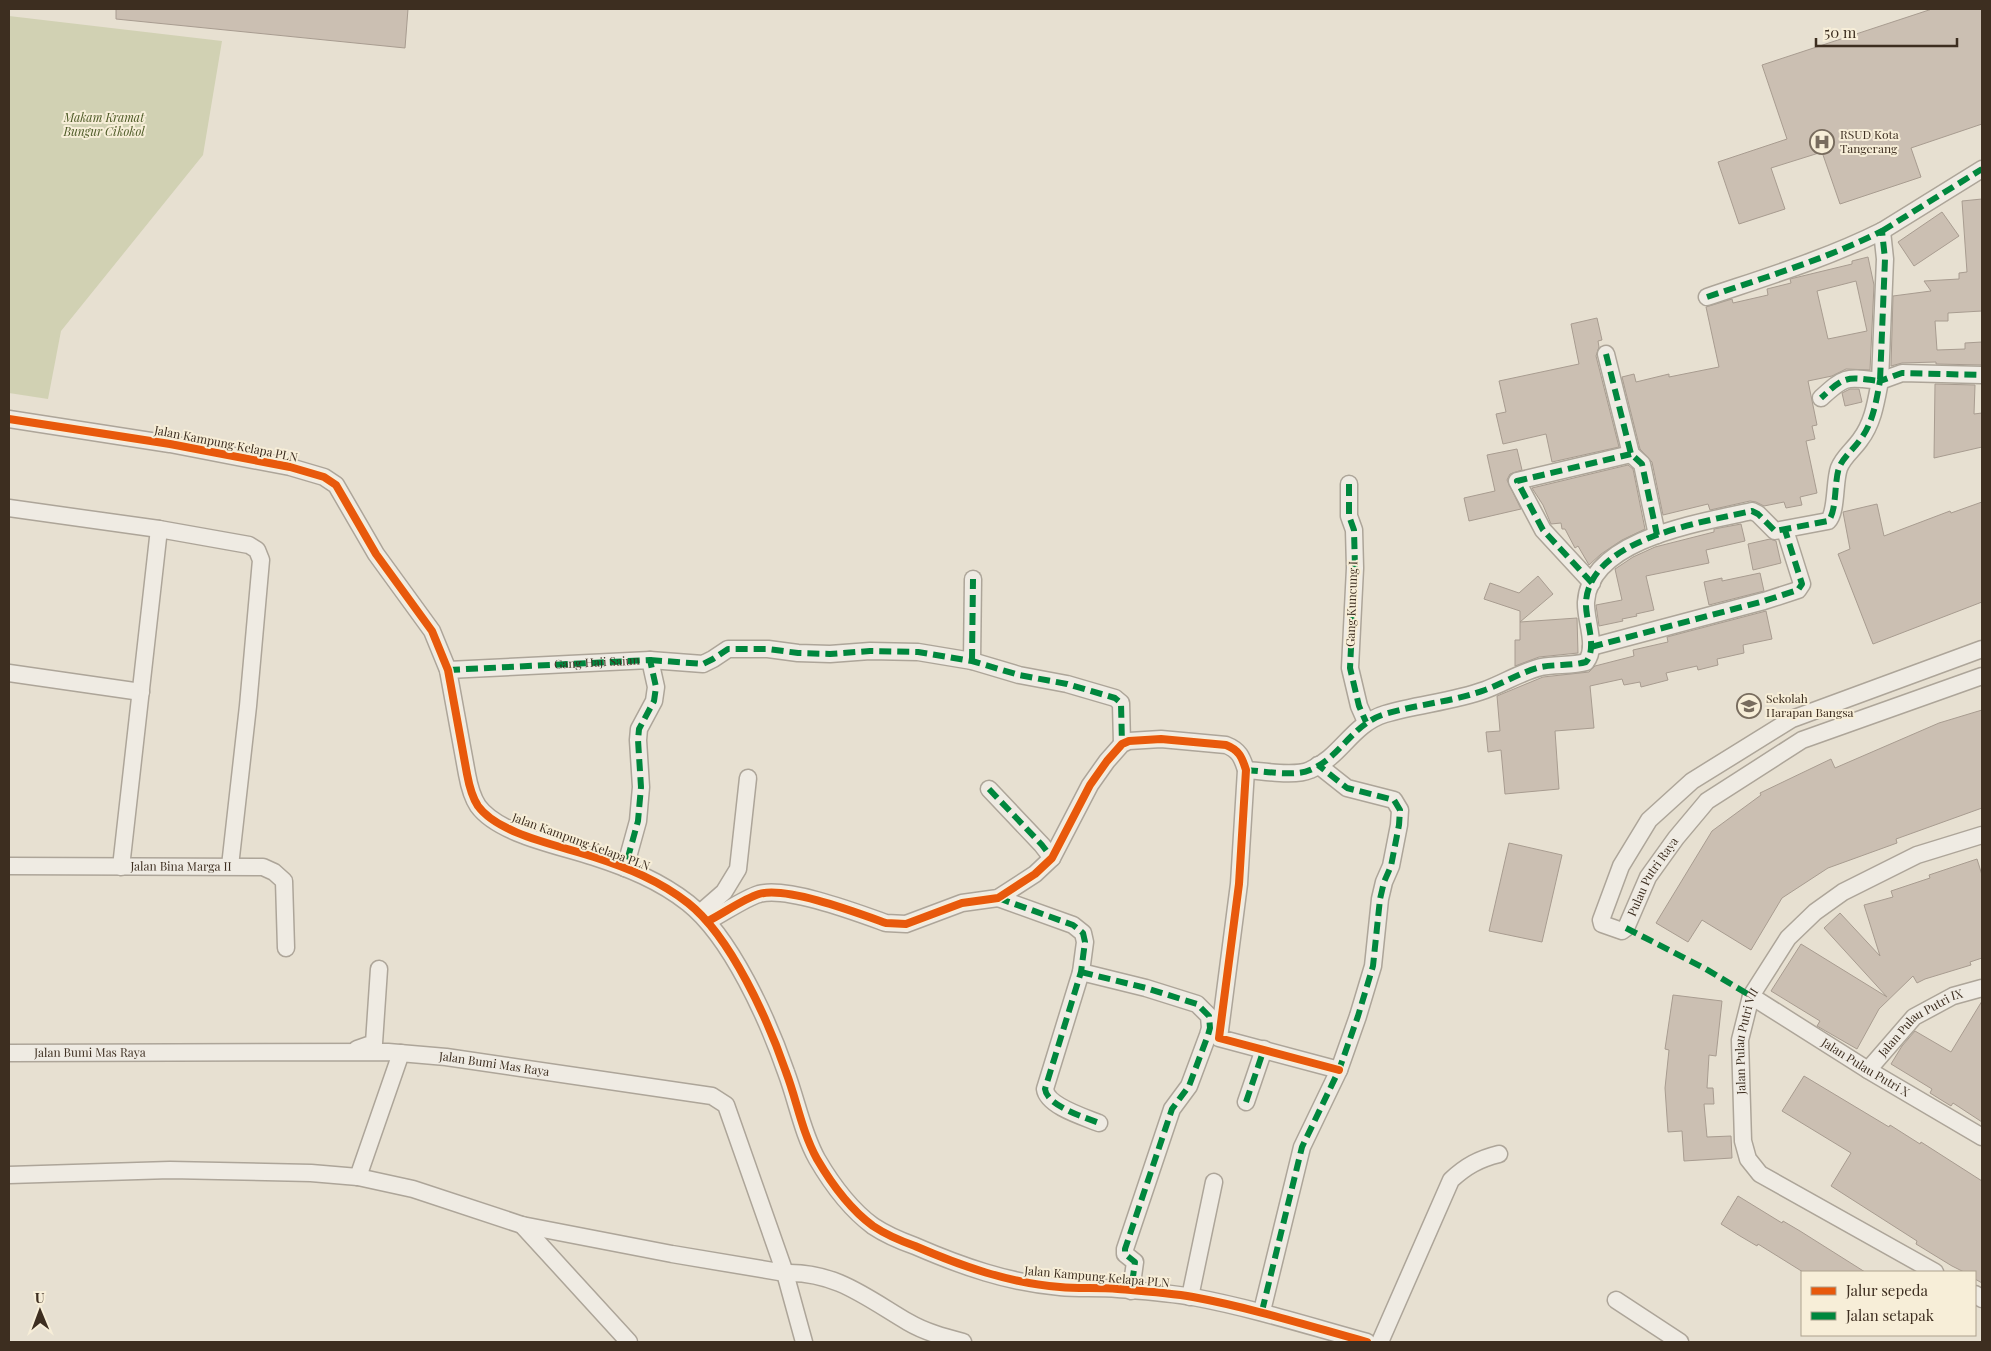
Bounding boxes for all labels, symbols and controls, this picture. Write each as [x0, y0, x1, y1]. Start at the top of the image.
scale bar [1816, 15, 1957, 47]
text: 50 m [1824, 22, 1857, 42]
park label: Makam Kramat Bungur Cikokol [62, 109, 145, 139]
place label: RSUD Kota Tangerang [1840, 126, 1899, 156]
hospital icon: RSUD Kota Tangerang [1809, 129, 1835, 155]
street label: Jalan Kampung Kelapa PLN [152, 421, 300, 465]
street label: Gang Kuncung I [1342, 561, 1360, 647]
street label: Gang Haji Saiun [554, 652, 640, 672]
place label: Sekolah Harapan Bangsa [1766, 690, 1854, 720]
school or university icon: Sekolah Harapan Bangsa [1736, 693, 1762, 719]
street label: Jalan Kampung Kelapa PLN [509, 808, 653, 874]
street label: Pulau Putri Raya [1623, 833, 1681, 918]
street label: Jalan Bina Marga II [129, 857, 232, 874]
street label: Jalan Pulau Putri VII [1731, 984, 1761, 1096]
street label: Jalan Pulau Putri IX [1873, 985, 1965, 1060]
street label: Jalan Pulau Putri X [1818, 1033, 1913, 1100]
street label: Jalan Bumi Mas Raya [33, 1044, 146, 1060]
street label: Jalan Bumi Mas Raya [438, 1047, 551, 1079]
street label: Jalan Kampung Kelapa PLN [1023, 1262, 1171, 1290]
legend [1801, 1271, 1976, 1336]
text: Jalur sepeda [1845, 1280, 1928, 1300]
north arrow [15, 1286, 65, 1336]
text: U [35, 1288, 45, 1307]
text: Jalan setapak [1845, 1305, 1935, 1325]

